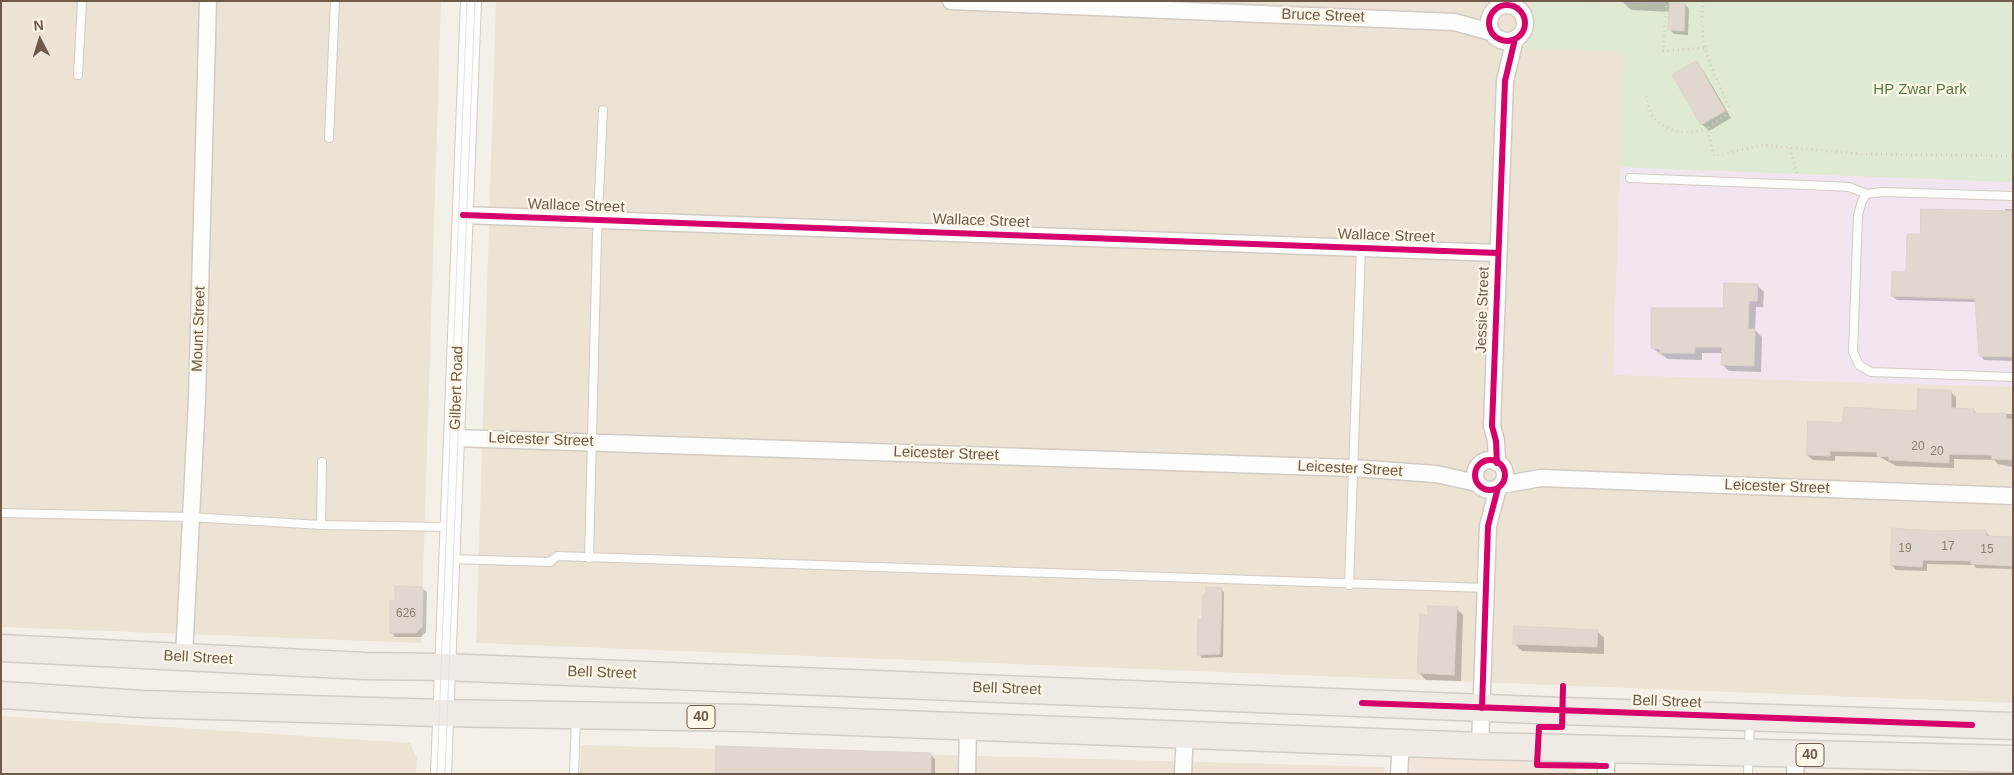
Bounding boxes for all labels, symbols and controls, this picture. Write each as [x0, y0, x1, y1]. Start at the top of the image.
street label: Bruce Street [1281, 6, 1365, 26]
north arrow [15, 15, 65, 65]
text: N [33, 17, 44, 33]
park label: HP Zwar Park [1873, 81, 1967, 99]
street label: Wallace Street [527, 195, 625, 217]
street label: Wallace Street [932, 210, 1030, 232]
street label: Wallace Street [1337, 225, 1435, 247]
street label: Jessie Street [1472, 266, 1494, 354]
street label: Mount Street [189, 286, 209, 372]
street label: Gilbert Road [447, 346, 467, 430]
street label: Leicester Street [488, 429, 594, 451]
house number: 20 [1911, 440, 1925, 454]
street label: Leicester Street [893, 443, 999, 465]
house number: 20 [1930, 445, 1944, 459]
street label: Leicester Street [1297, 457, 1403, 481]
street label: Leicester Street [1724, 476, 1830, 498]
house number: 17 [1941, 540, 1955, 554]
house number: 19 [1898, 542, 1912, 556]
house number: 15 [1980, 543, 1994, 557]
house number: 626 [396, 607, 416, 621]
street label: Bell Street [163, 647, 233, 669]
street label: Bell Street [567, 663, 637, 683]
street label: Bell Street [972, 679, 1042, 699]
street label: Bell Street [1632, 692, 1702, 712]
road number: 40 [687, 706, 715, 729]
road number: 40 [1796, 744, 1824, 766]

